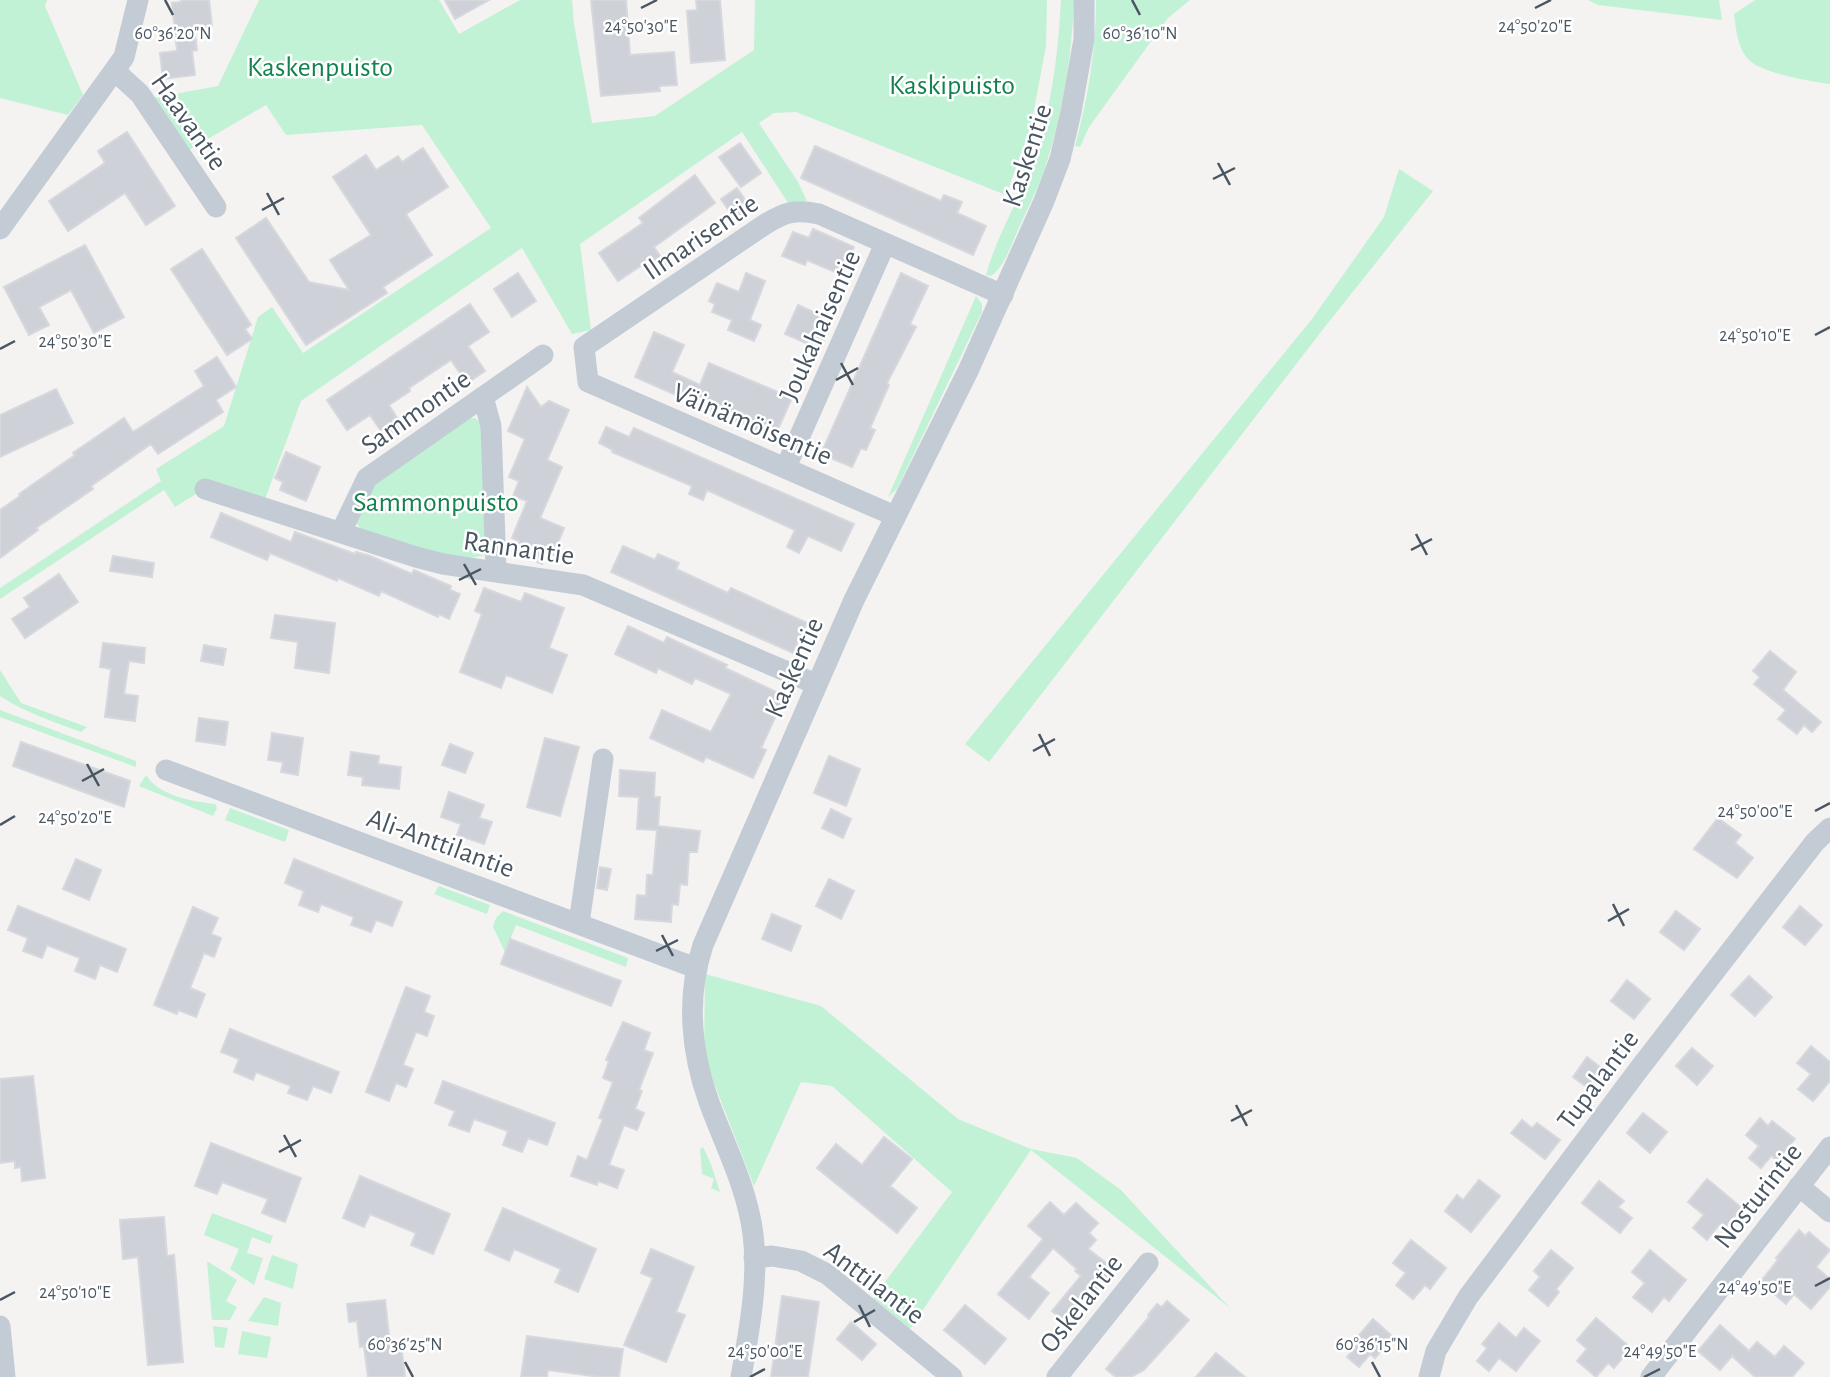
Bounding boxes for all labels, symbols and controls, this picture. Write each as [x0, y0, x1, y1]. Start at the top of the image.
text: 24°50'30"E [605, 18, 678, 36]
text: 24°50'20"E [1498, 18, 1572, 36]
text: 60°36'20"N [134, 25, 212, 43]
text: 60°36'10"N [1102, 25, 1178, 43]
park label: Kaskenpuisto [247, 54, 393, 82]
street label: Haavantie [145, 69, 232, 176]
park label: Kaskipuisto [889, 72, 1015, 100]
street label: Kaskentie [998, 101, 1058, 211]
street label: Ilmarisentie [639, 189, 763, 286]
street label: Joukahaisentie [775, 246, 867, 405]
text: 24°50'10"E [1719, 327, 1791, 345]
text: 24°50'30"E [39, 333, 112, 351]
street label: Sammontie [356, 365, 476, 460]
street label: Väinämöisentie [668, 379, 836, 471]
park label: Sammonpuisto [353, 489, 519, 517]
street label: Rannantie [461, 527, 576, 571]
street label: Kaskentie [760, 613, 829, 722]
text: 24°50'00"E [1718, 803, 1793, 821]
street label: Ali-Anttilantie [363, 804, 518, 883]
text: 24°50'20"E [38, 809, 112, 827]
street label: Tupalantie [1553, 1026, 1645, 1135]
street label: Nosturintie [1709, 1139, 1808, 1254]
street label: Anttilantie [818, 1237, 929, 1330]
street label: Oskelantie [1035, 1250, 1128, 1359]
text: 24°49'50"E [1719, 1279, 1792, 1297]
text: 24°50'10"E [39, 1284, 111, 1302]
text: 60°36'25"N [367, 1336, 443, 1354]
text: 60°36'15"N [1335, 1336, 1409, 1354]
text: 24°50'00"E [728, 1343, 803, 1361]
text: 24°49'50"E [1624, 1343, 1697, 1361]

